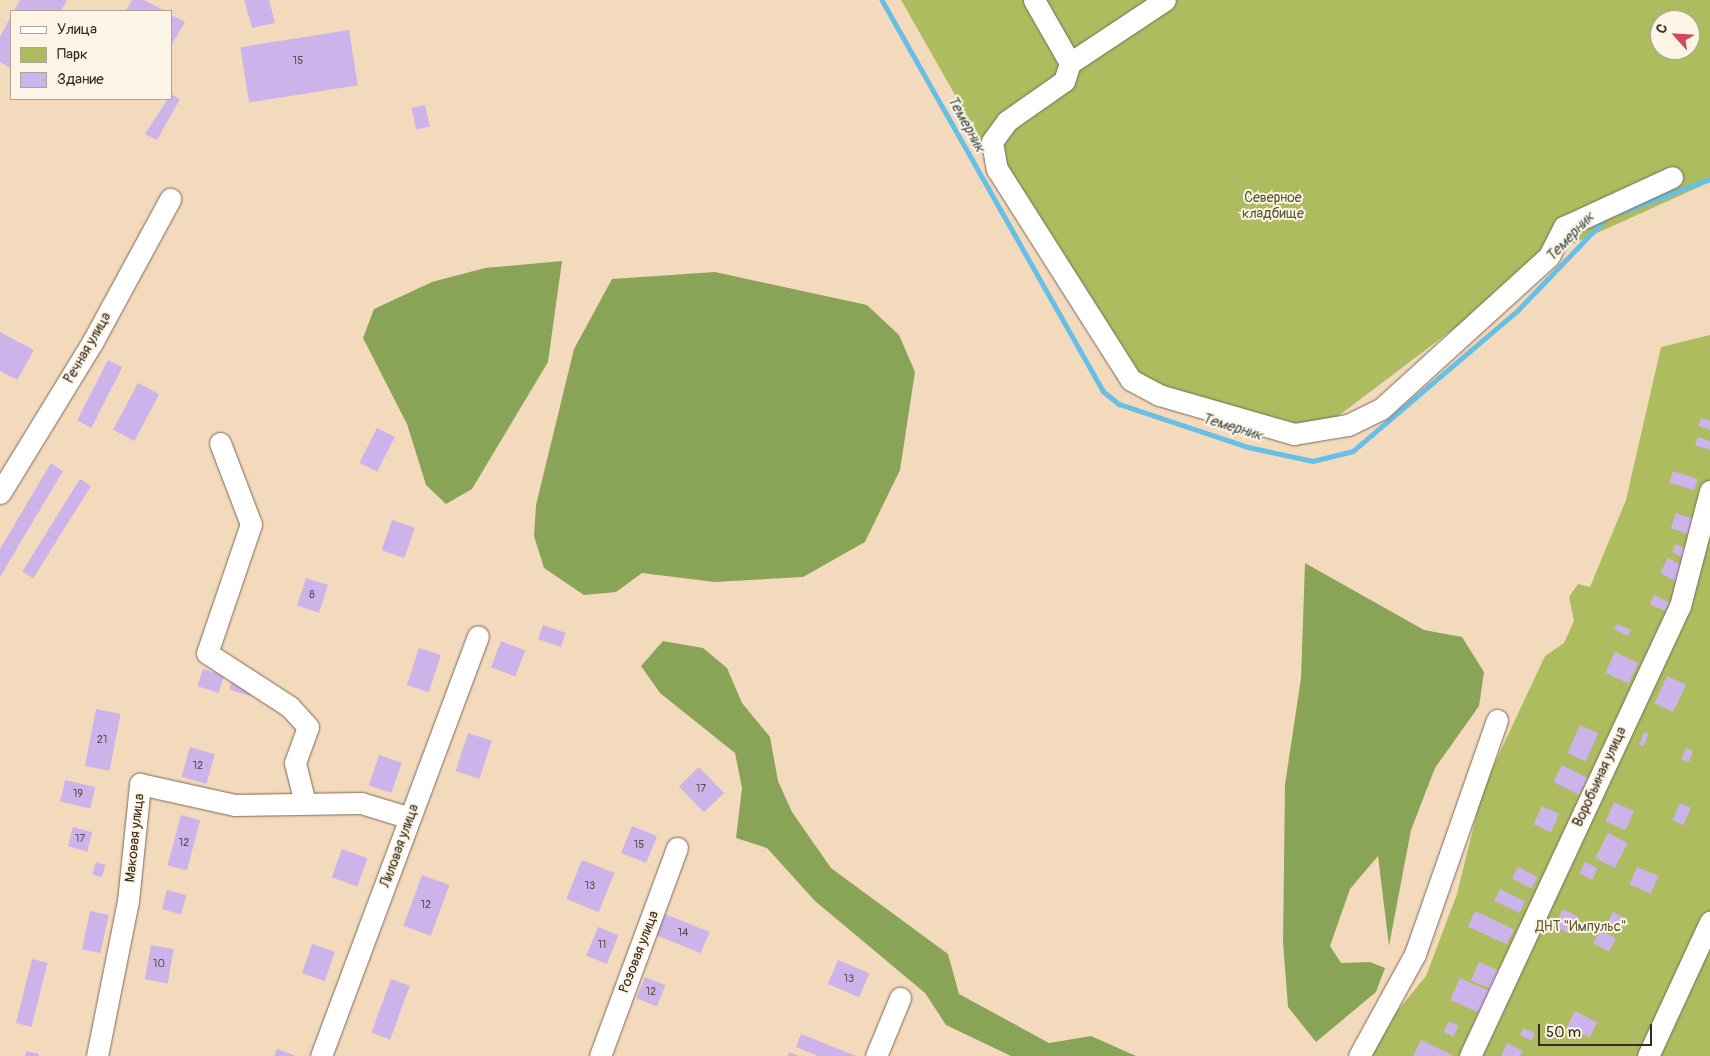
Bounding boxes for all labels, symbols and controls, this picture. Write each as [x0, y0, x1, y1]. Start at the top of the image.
legend [10, 10, 172, 100]
north arrow [1650, 10, 1700, 60]
text: Улица [57, 20, 97, 39]
text: С [1652, 21, 1671, 36]
text: Парк [57, 45, 88, 64]
house number: 15 [293, 54, 303, 68]
text: Здание [57, 70, 104, 89]
water label: Темерник [943, 93, 989, 155]
park label: Северное кладбище [1242, 190, 1304, 222]
water label: Темерник [1542, 208, 1598, 266]
street label: Речная улица [61, 310, 115, 386]
water label: Темерник [1200, 409, 1264, 445]
house number: 8 [309, 588, 315, 602]
street label: Воробьиная улица [1570, 724, 1630, 830]
house number: 21 [97, 733, 107, 747]
house number: 12 [193, 759, 203, 773]
house number: 17 [696, 782, 706, 796]
house number: 19 [73, 787, 83, 801]
street label: Маковая улица [122, 793, 148, 883]
street label: Лиловая улица [377, 802, 423, 890]
house number: 17 [75, 832, 85, 846]
house number: 12 [179, 836, 189, 850]
house number: 15 [634, 838, 644, 852]
house number: 13 [585, 879, 595, 893]
house number: 12 [421, 898, 431, 912]
street label: Розовая улица [616, 909, 662, 995]
park label: ДНТ "Импульс" [1535, 919, 1627, 935]
house number: 14 [678, 926, 688, 940]
house number: 11 [598, 938, 606, 952]
house number: 10 [153, 957, 165, 971]
house number: 13 [844, 972, 854, 986]
house number: 12 [646, 985, 656, 999]
scale bar [1540, 1014, 1654, 1046]
text: 50 m [1546, 1023, 1581, 1042]

